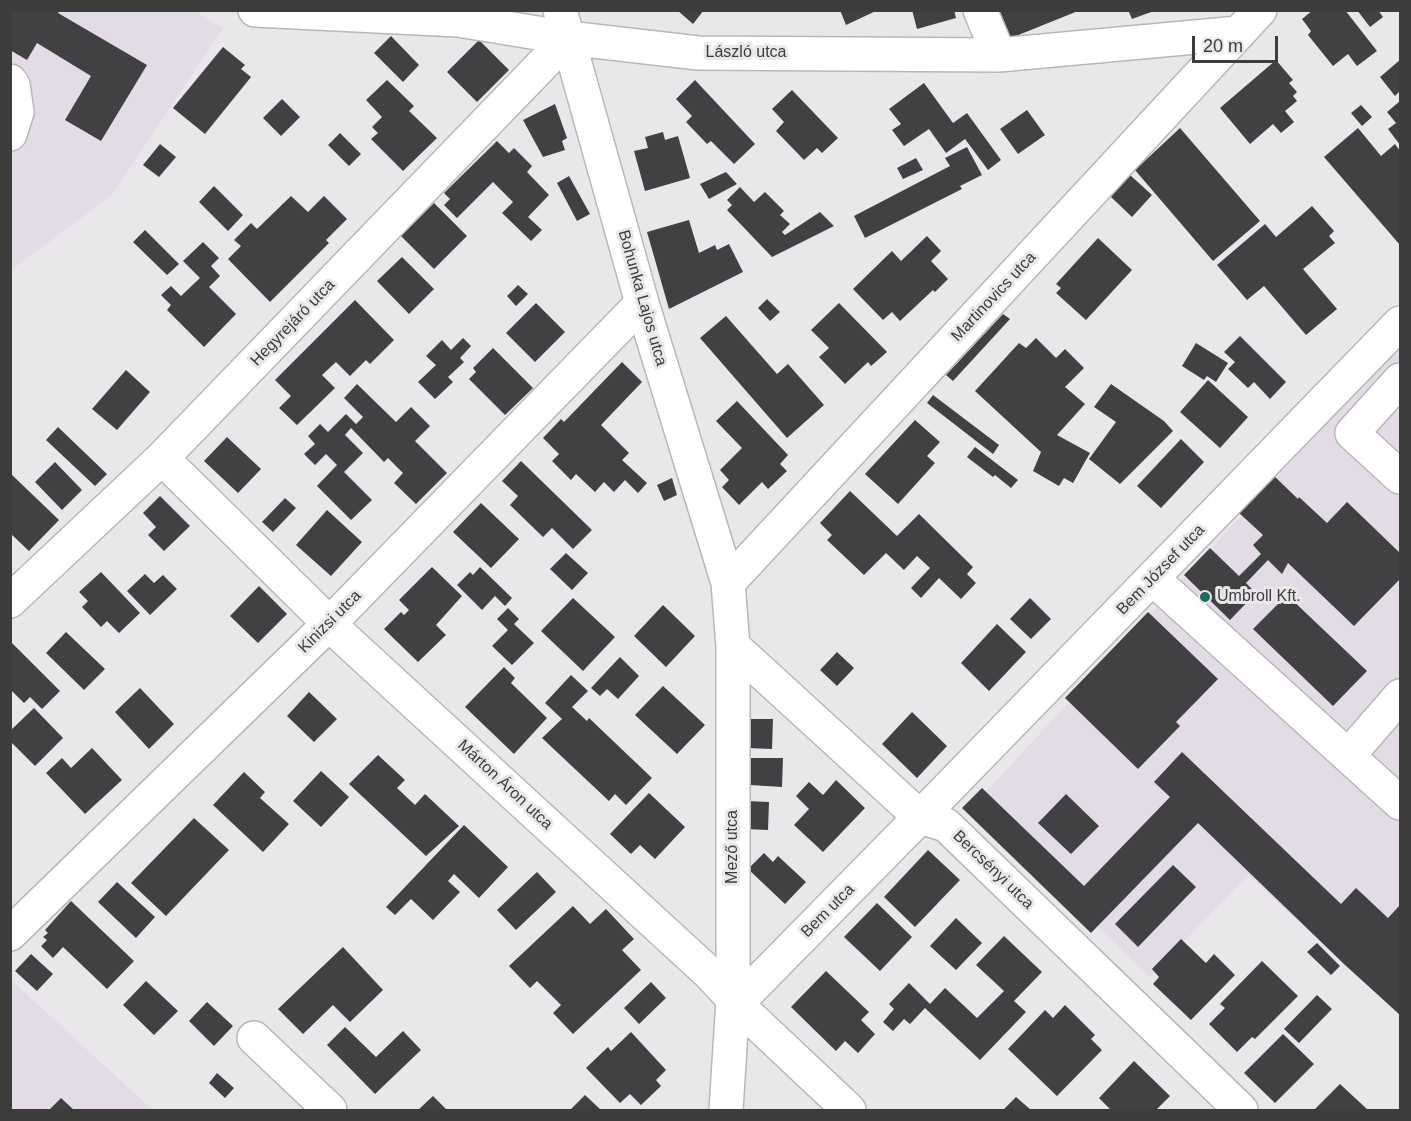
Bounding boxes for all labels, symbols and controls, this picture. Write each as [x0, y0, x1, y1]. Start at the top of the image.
scale bar [1195, 24, 1280, 62]
text: 20 m [1203, 36, 1243, 56]
street label: László utca [706, 43, 786, 63]
street label: Bohunka Lajos utca [613, 228, 671, 368]
street label: Martinovics utca [948, 248, 1040, 346]
street label: Hegyrejáró utca [247, 276, 339, 370]
street label: Bem József utca [1113, 521, 1209, 619]
street label: Kinizsi utca [295, 587, 365, 657]
place label: Umbroll Kft. [1217, 587, 1301, 607]
marker: Umbroll Kft. [1198, 590, 1212, 604]
street label: Márton Áron utca [454, 736, 556, 834]
street label: Mező utca [723, 810, 743, 884]
street label: Bercsényi utca [949, 827, 1037, 913]
street label: Bem utca [797, 880, 859, 942]

